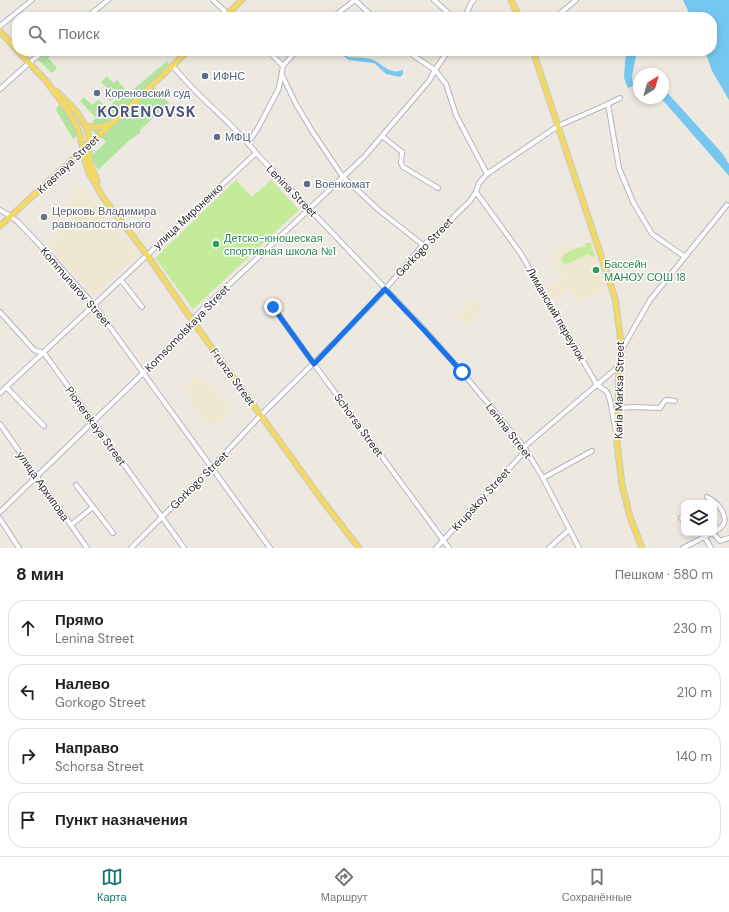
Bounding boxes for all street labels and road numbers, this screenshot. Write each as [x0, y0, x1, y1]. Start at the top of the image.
street label: Krasnaya Street [34, 132, 102, 196]
street label: Lenina Street [264, 162, 320, 220]
street label: улица Мироненко [150, 180, 226, 252]
street label: Gorkogo Street [392, 214, 456, 280]
street label: Kommunarov Street [38, 244, 114, 330]
street label: Лиманский переулок [524, 265, 589, 363]
street label: Komsomolskaya Street [142, 281, 232, 375]
street label: Karla Marksa Street [611, 341, 627, 439]
street label: Frunze Street [207, 345, 259, 409]
street label: Pionerskaya Street [62, 384, 130, 468]
street label: Schorsa Street [331, 390, 387, 460]
street label: Lenina Street [483, 400, 535, 462]
street label: улица Архипова [14, 448, 73, 524]
street label: Gorkogo Street [167, 448, 231, 512]
street label: Krupskoy Street [449, 464, 513, 534]

